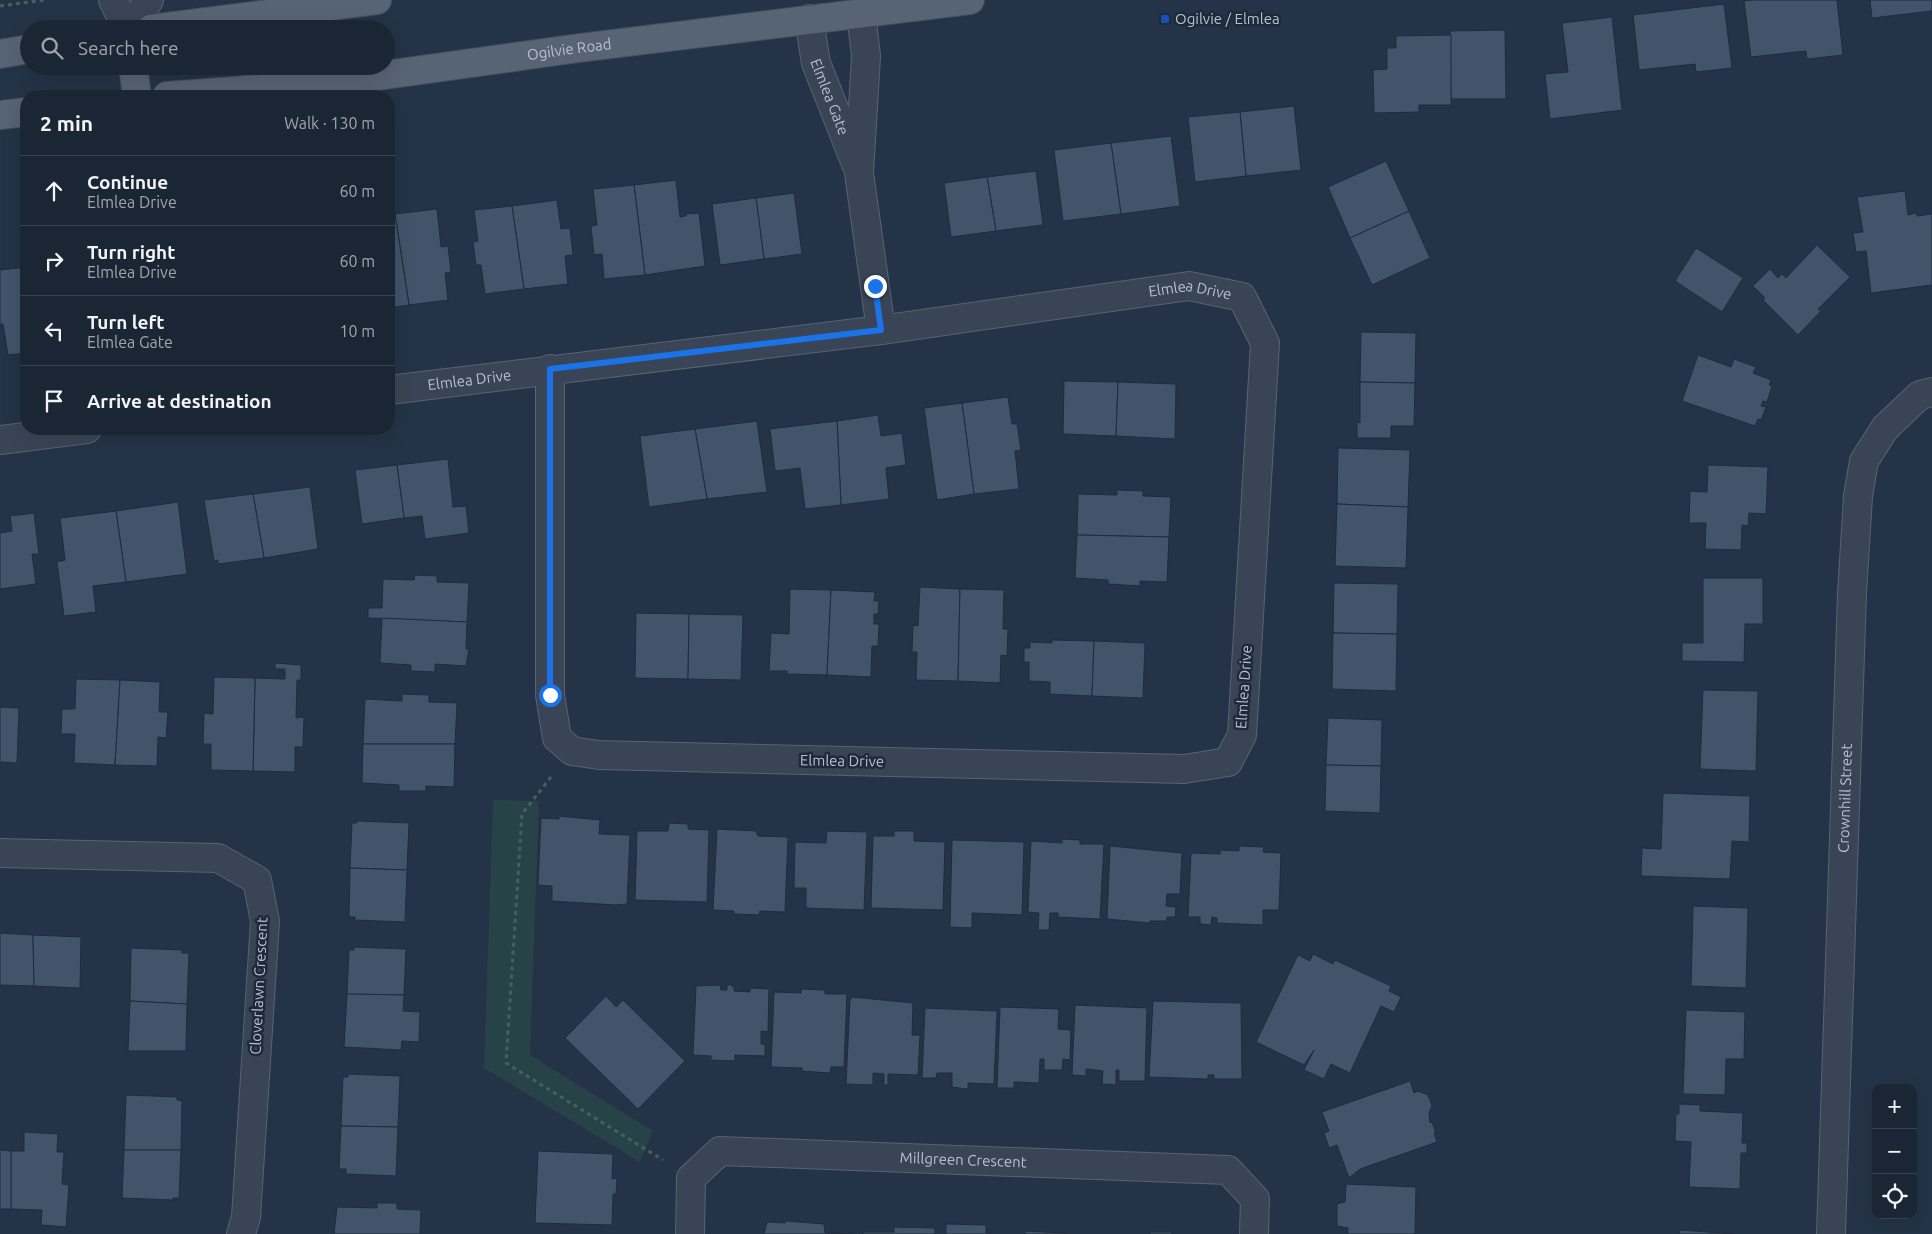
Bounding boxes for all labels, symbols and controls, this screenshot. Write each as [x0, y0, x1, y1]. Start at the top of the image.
place label: Ogilvie / Elmlea [1175, 10, 1280, 27]
marker: Ogilvie / Elmlea [1159, 13, 1171, 25]
search box [20, 20, 395, 75]
icon: search [38, 34, 66, 62]
street label: Ogilvie Road [526, 35, 612, 63]
text: Search here [78, 37, 178, 59]
street label: Elmlea Gate [807, 56, 853, 137]
text: 2 min [40, 111, 93, 135]
text: Walk · 130 m [284, 114, 375, 132]
text: Continue [87, 171, 168, 193]
icon: ahead [40, 177, 68, 205]
text: 60 m [339, 182, 375, 200]
text: Elmlea Drive [87, 193, 177, 211]
text: Turn right [87, 241, 175, 263]
icon: right [40, 247, 68, 275]
text: 60 m [339, 252, 375, 270]
text: Elmlea Drive [87, 263, 177, 281]
route end [864, 275, 887, 298]
street label: Elmlea Drive [1147, 277, 1233, 303]
text: Turn left [87, 311, 165, 333]
icon: left [40, 317, 68, 345]
text: 10 m [339, 322, 375, 340]
text: Elmlea Gate [87, 333, 173, 351]
street label: Elmlea Drive [427, 366, 512, 393]
icon: arrive [40, 387, 68, 415]
text: Arrive at destination [87, 390, 272, 412]
street label: Elmlea Drive [1232, 644, 1255, 730]
route start [539, 684, 562, 707]
street label: Crownhill Street [1834, 743, 1855, 853]
street label: Elmlea Drive [800, 751, 884, 770]
street label: Cloverlawn Crescent [246, 917, 271, 1055]
map controls [1872, 1084, 1917, 1219]
button: + [1872, 1084, 1917, 1129]
button: − [1872, 1129, 1917, 1174]
street label: Millgreen Crescent [900, 1149, 1027, 1170]
button: locate [1872, 1174, 1917, 1219]

